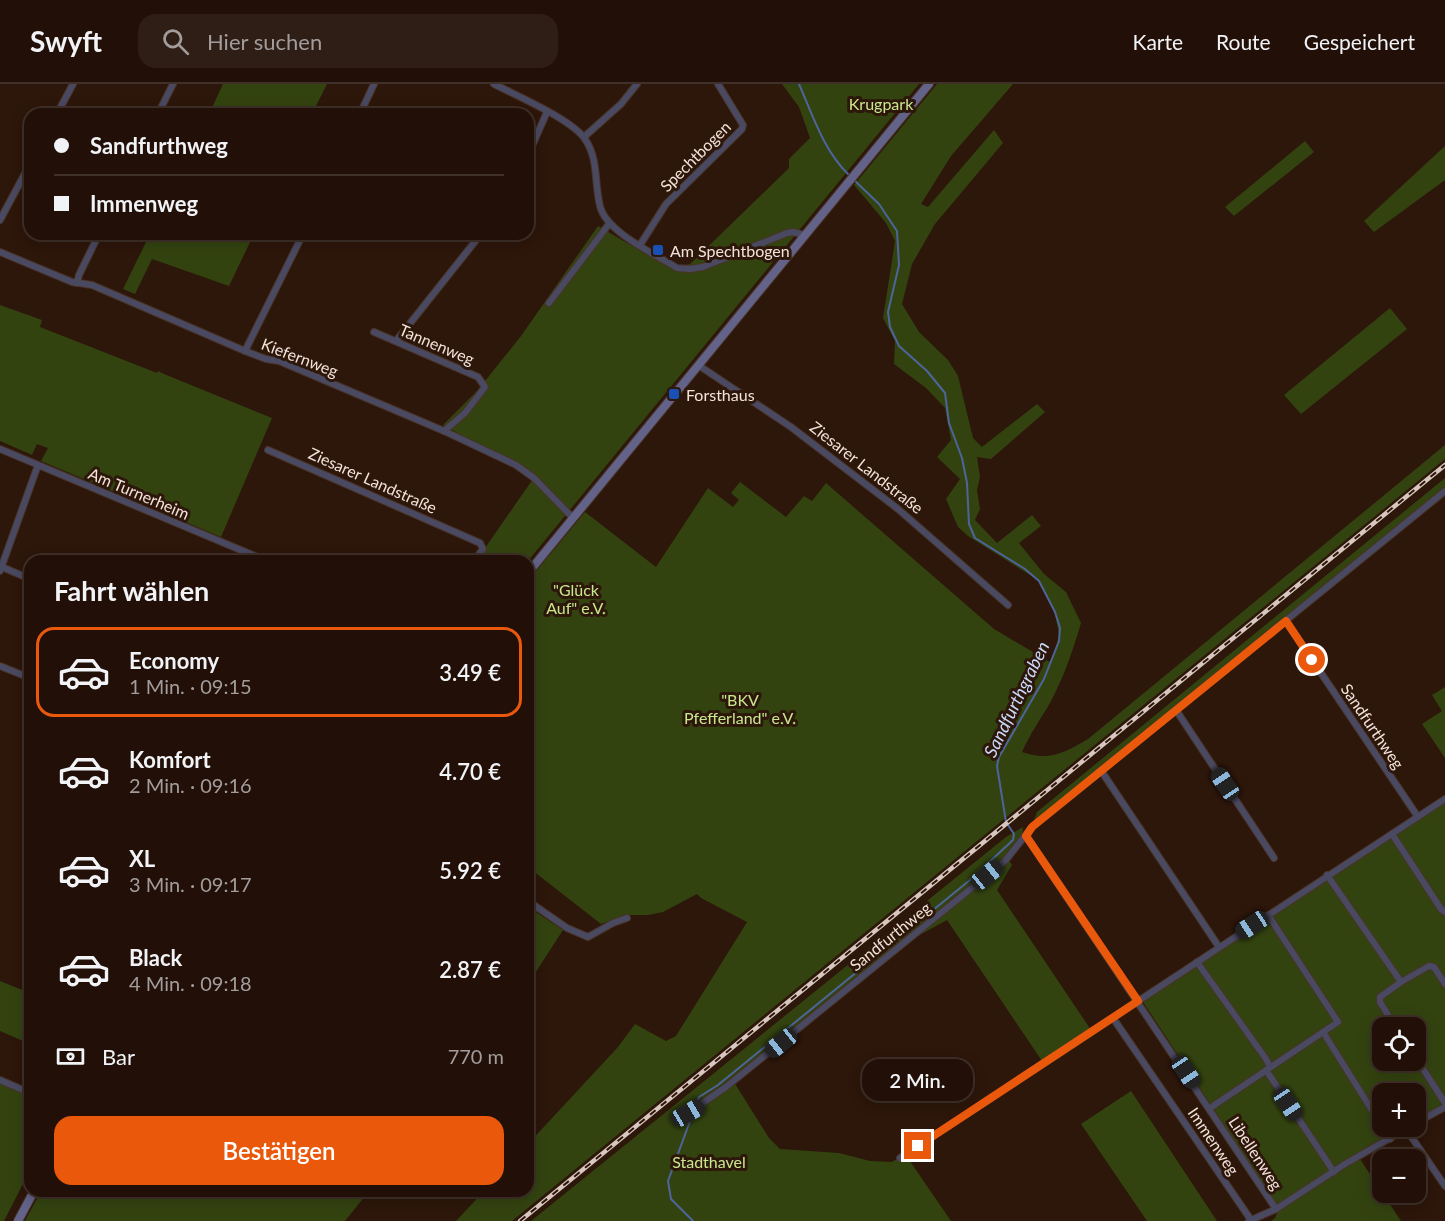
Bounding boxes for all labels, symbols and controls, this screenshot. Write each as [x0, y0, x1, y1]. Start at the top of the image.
search box [138, 14, 558, 68]
text: Swyft [30, 24, 102, 58]
icon: search [159, 25, 192, 58]
text: Hier suchen [207, 28, 322, 55]
text: Karte [1133, 29, 1183, 54]
text: Route [1216, 29, 1271, 54]
text: Gespeichert [1304, 29, 1415, 54]
park label: Krugpark [849, 94, 914, 113]
street label: Spechtbogen [656, 117, 734, 195]
text: Sandfurthweg [90, 132, 228, 159]
text: Immenweg [90, 190, 198, 217]
place label: Am Spechtbogen [670, 241, 790, 260]
marker: Am Spechtbogen [651, 243, 665, 257]
street label: Tannenweg [396, 320, 478, 368]
street label: Kiefernweg [259, 334, 341, 380]
place label: Forsthaus [686, 385, 755, 404]
marker: Forsthaus [667, 387, 681, 401]
street label: Ziesarer Landstraße [807, 417, 927, 517]
street label: Ziesarer Landstraße [306, 443, 440, 517]
street label: Am Turnerheim [86, 463, 192, 523]
text: Fahrt wählen [54, 574, 209, 607]
park label: "Glück Auf" e.V. [546, 580, 606, 617]
water label: Sandfurthgraben [978, 638, 1054, 760]
icon: car [57, 645, 111, 699]
route start [1298, 646, 1325, 673]
text: Economy [129, 647, 219, 674]
text: 3.49 € [439, 659, 501, 686]
text: 1 Min. · 09:15 [129, 674, 252, 698]
street label: Sandfurthweg [1338, 680, 1408, 772]
park label: "BKV Pfefferland" e.V. [684, 690, 796, 727]
icon: car [57, 744, 111, 798]
text: Komfort [129, 746, 211, 773]
text: 4.70 € [439, 758, 501, 785]
car [1207, 764, 1243, 804]
text: 2 Min. · 09:16 [129, 773, 252, 797]
icon: car [57, 843, 111, 897]
text: XL [129, 845, 155, 872]
text: 5.92 € [439, 857, 501, 884]
car [967, 857, 1007, 893]
text: 3 Min. · 09:17 [129, 872, 252, 896]
street label: Sandfurthweg [846, 898, 934, 974]
car [1232, 908, 1272, 942]
icon: car [57, 942, 111, 996]
text: Black [129, 944, 182, 971]
text: 2.87 € [439, 956, 501, 983]
text: 4 Min. · 09:18 [129, 971, 252, 995]
map controls [1372, 1017, 1426, 1203]
button: locate [1372, 1017, 1426, 1071]
car [761, 1025, 801, 1061]
icon: cash [54, 1040, 87, 1073]
text: Bar [102, 1043, 135, 1070]
text: 770 m [448, 1044, 504, 1068]
car [1168, 1052, 1204, 1092]
callout: 2 Min. [862, 1059, 974, 1101]
text: 2 Min. [889, 1068, 946, 1092]
button: + [1372, 1083, 1426, 1137]
car [1270, 1084, 1306, 1124]
car [668, 1096, 708, 1130]
street label: Immenweg [1185, 1104, 1243, 1178]
street label: Libellenweg [1225, 1113, 1287, 1193]
button: Bestätigen [54, 1116, 504, 1185]
route end [904, 1132, 931, 1159]
button: − [1372, 1149, 1426, 1203]
park label: Stadthavel [672, 1152, 746, 1171]

